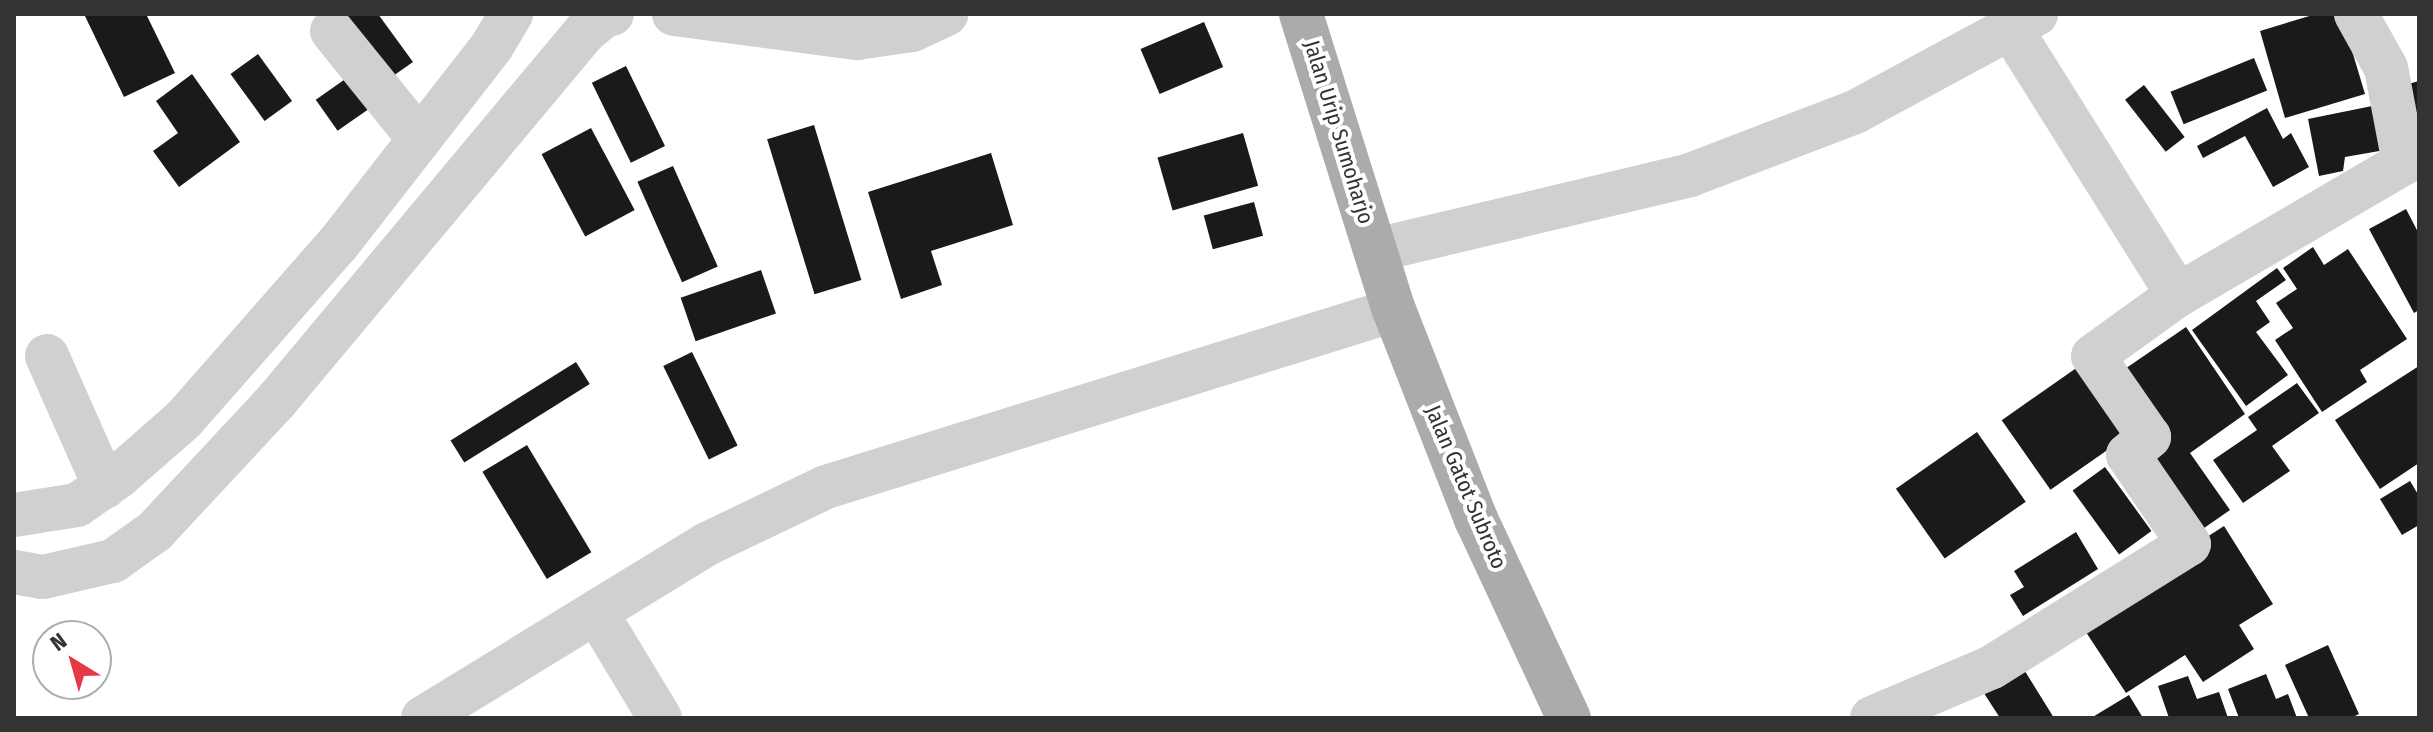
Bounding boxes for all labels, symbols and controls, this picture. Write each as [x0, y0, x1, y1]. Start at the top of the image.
street label: Jalan Urip Sumoharjo [1298, 37, 1380, 227]
street label: Jalan Gatot Subroto [1420, 401, 1512, 573]
north arrow [32, 620, 112, 700]
text: N [45, 627, 72, 657]

